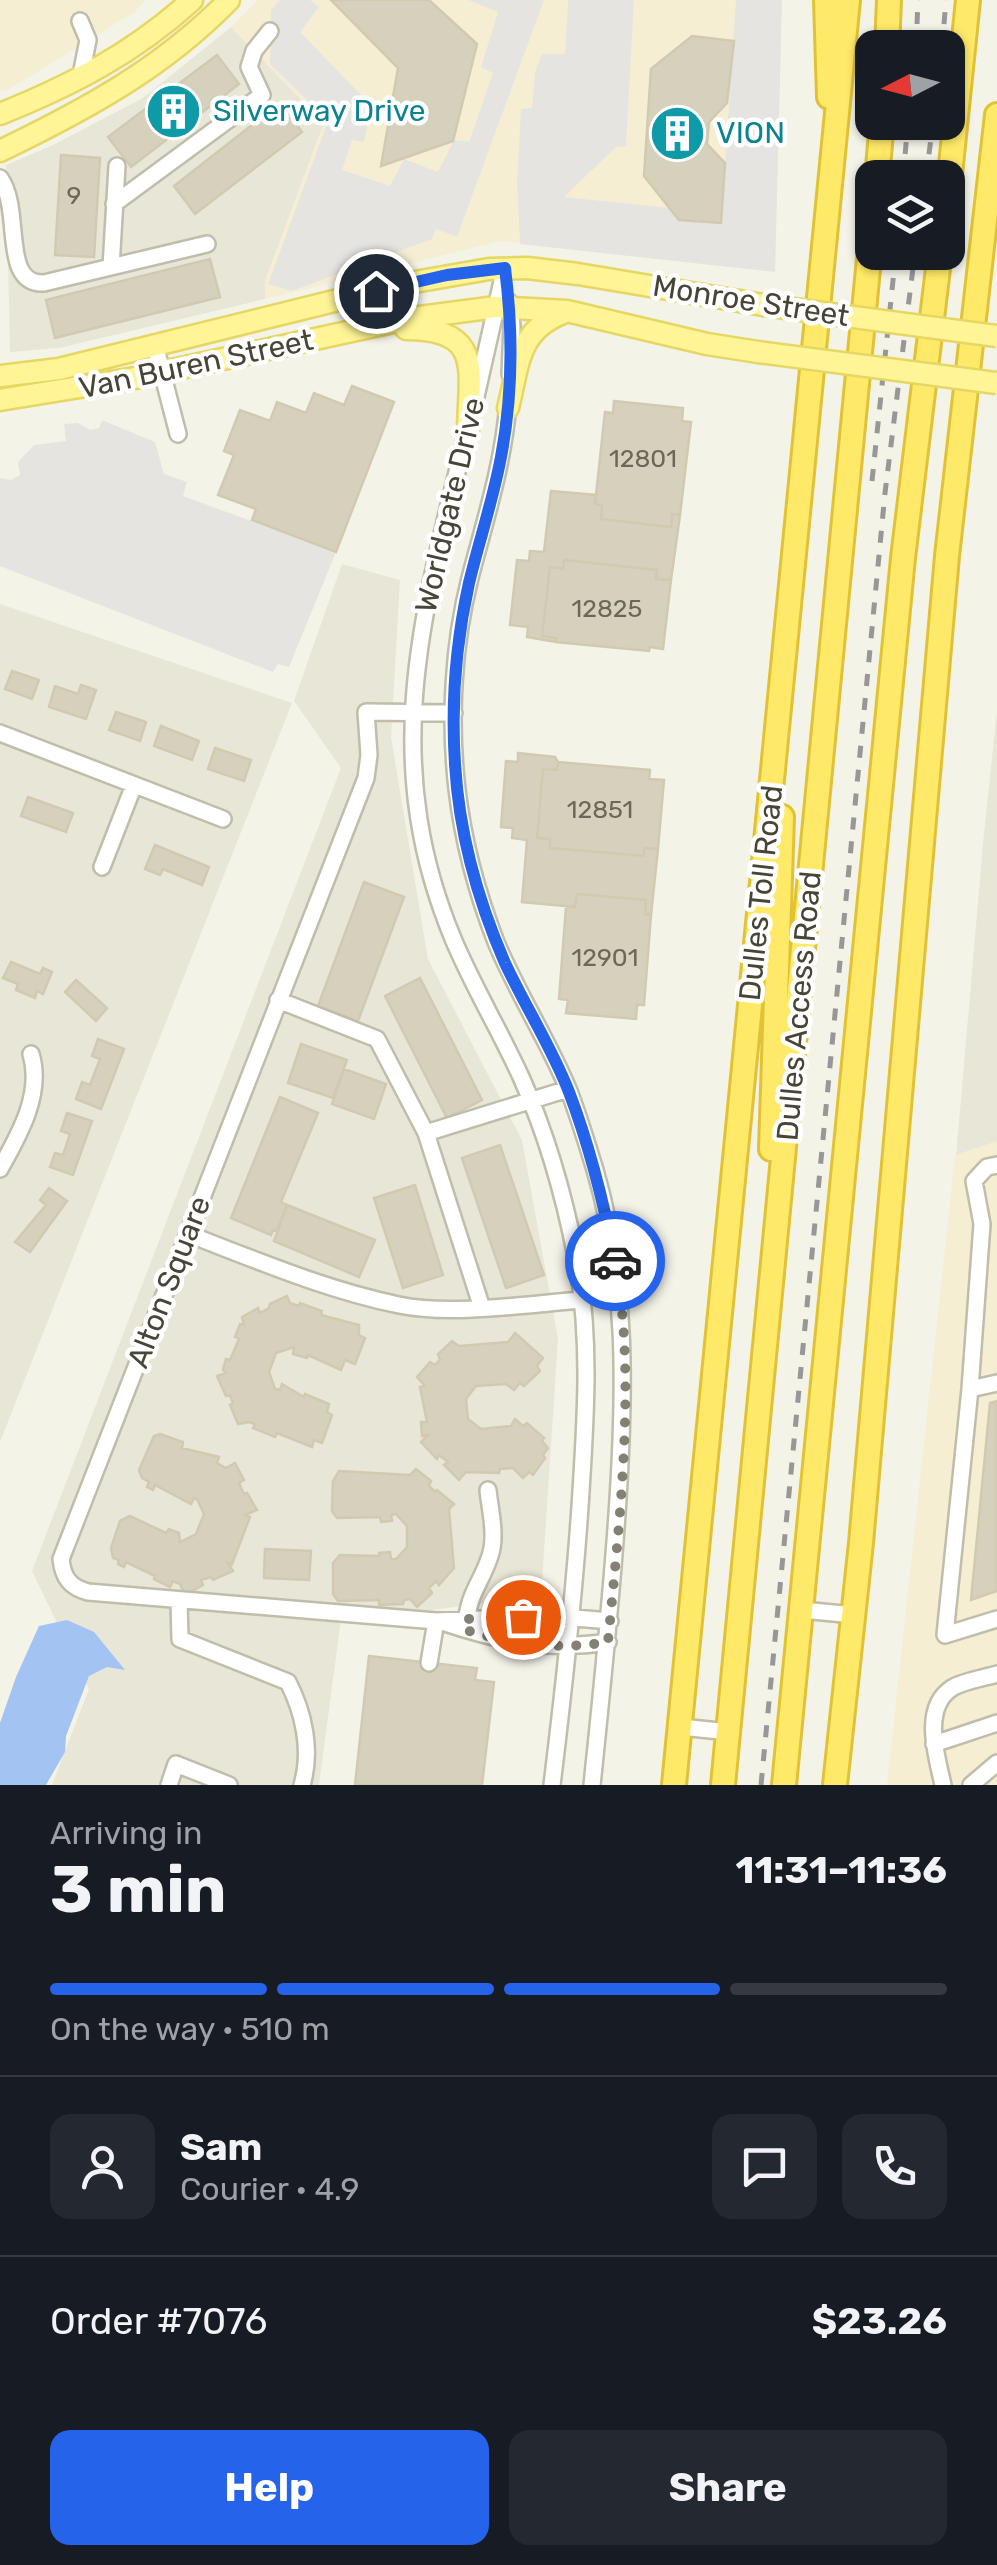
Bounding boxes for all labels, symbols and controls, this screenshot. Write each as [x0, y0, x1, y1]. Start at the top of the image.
north arrow [855, 30, 965, 140]
map controls [855, 30, 965, 270]
building icon: Silverway Drive [144, 81, 204, 141]
place label: Silverway Drive [213, 93, 426, 129]
building icon: VION [647, 103, 707, 163]
place label: VION [716, 115, 785, 151]
button: layers [855, 160, 965, 270]
house number: 9 [67, 181, 81, 210]
pin [334, 249, 419, 334]
icon: home [349, 264, 404, 319]
street label: Monroe Street [650, 268, 852, 334]
street label: Van Buren Street [76, 322, 317, 406]
street label: Worldgate Drive [408, 394, 492, 616]
house number: 12801 [609, 444, 677, 473]
house number: 12825 [572, 594, 642, 623]
street label: Dulles Toll Road [732, 783, 790, 1003]
house number: 12851 [567, 795, 633, 824]
street label: Dulles Access Road [769, 870, 829, 1142]
house number: 12901 [572, 943, 638, 972]
street label: Alton Square [120, 1191, 218, 1373]
courier [565, 1211, 665, 1311]
icon: car [588, 1234, 643, 1289]
pin [481, 1575, 566, 1660]
icon: bag [496, 1590, 551, 1645]
text: Arriving in [50, 1814, 202, 1852]
text: 11:31–11:36 [736, 1847, 947, 1893]
text: 3 min [50, 1851, 227, 1928]
text: On the way · 510 m [50, 2010, 330, 2048]
button: person [50, 2114, 155, 2219]
button: chat [712, 2114, 817, 2219]
button: phone [842, 2114, 947, 2219]
text: Sam [180, 2124, 262, 2170]
text: Courier · 4.9 [180, 2170, 359, 2208]
text: Order #7076 [50, 2298, 267, 2344]
text: $23.26 [812, 2298, 947, 2344]
button: Help [50, 2430, 489, 2545]
button: Share [509, 2430, 947, 2545]

